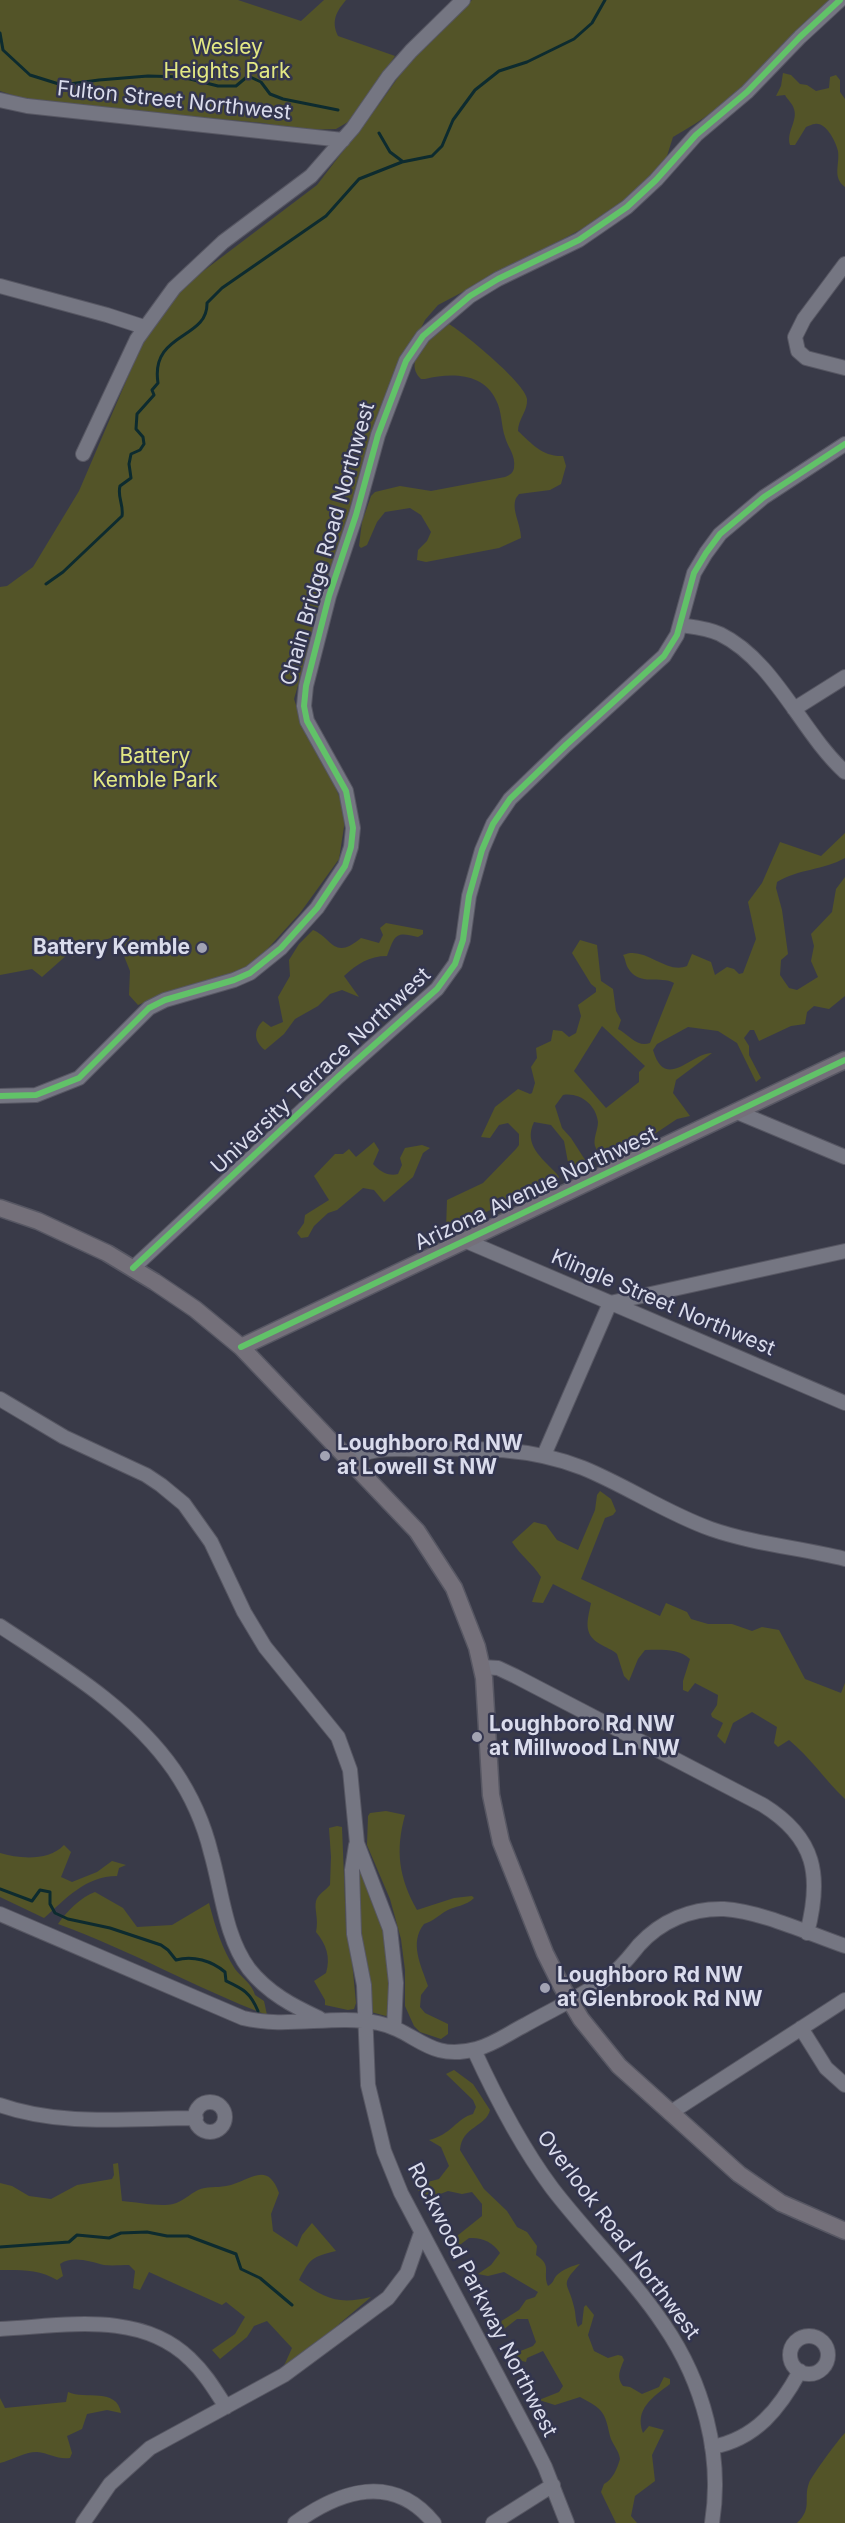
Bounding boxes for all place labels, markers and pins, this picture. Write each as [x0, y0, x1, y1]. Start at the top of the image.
place label: Battery Kemble [33, 935, 190, 961]
marker: Battery Kemble [195, 941, 209, 955]
place label: Loughboro Rd NW at Lowell St NW [337, 1431, 523, 1481]
marker: Loughboro Rd NW at Lowell St NW [318, 1449, 332, 1463]
place label: Loughboro Rd NW at Millwood Ln NW [489, 1712, 680, 1762]
marker: Loughboro Rd NW at Millwood Ln NW [470, 1730, 484, 1744]
place label: Loughboro Rd NW at Glenbrook Rd NW [557, 1963, 763, 2013]
marker: Loughboro Rd NW at Glenbrook Rd NW [538, 1981, 552, 1995]

